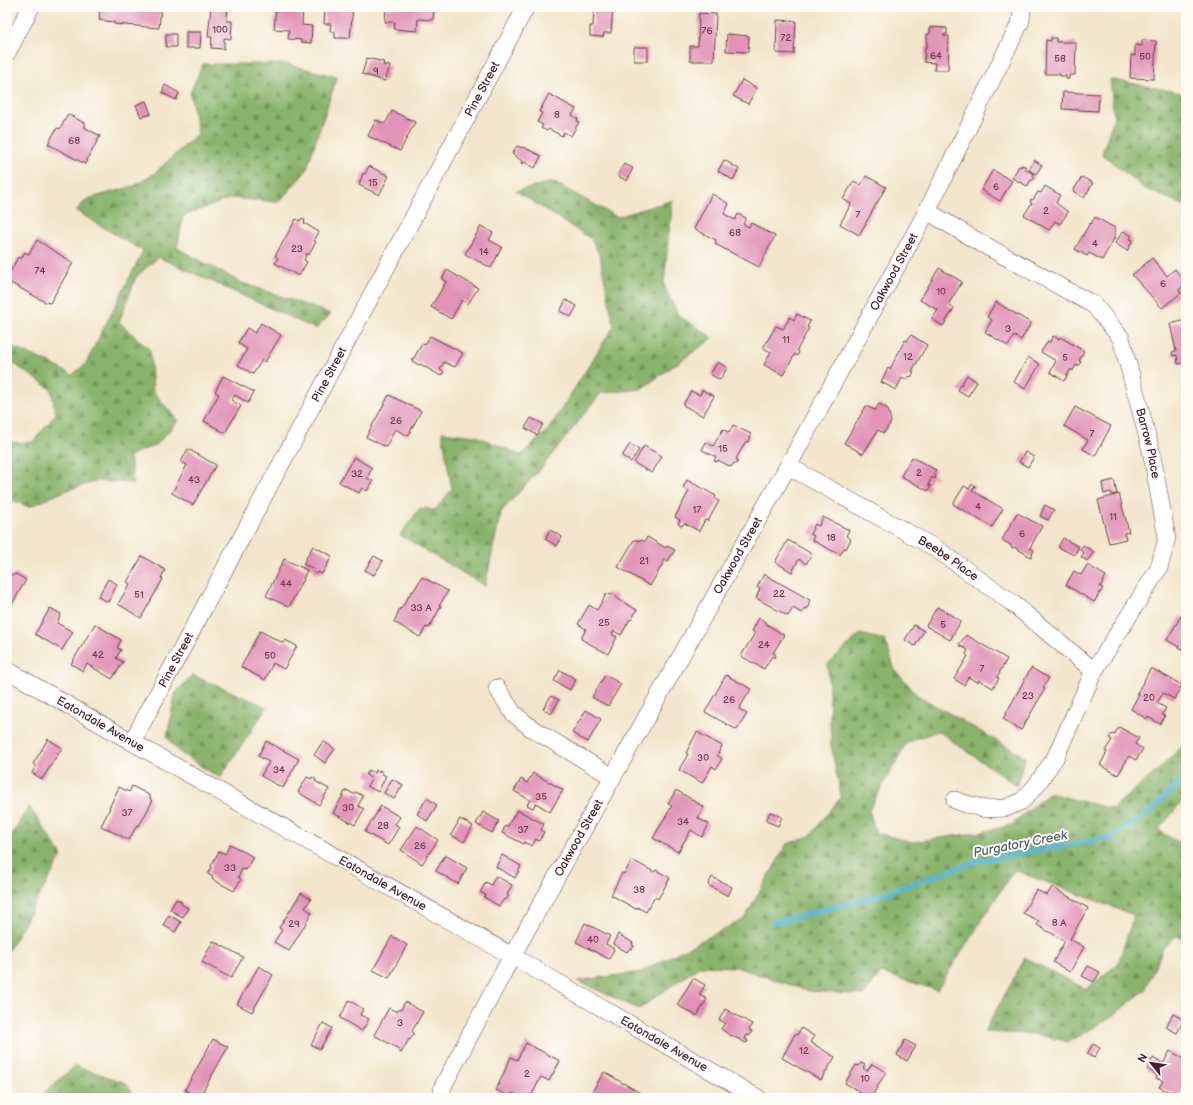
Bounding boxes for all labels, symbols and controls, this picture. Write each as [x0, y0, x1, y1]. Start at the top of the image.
house number: 100 [212, 24, 228, 36]
house number: 76 [701, 25, 713, 37]
house number: 72 [781, 32, 792, 44]
house number: 64 [930, 50, 942, 62]
house number: 50 [1139, 51, 1151, 63]
house number: 58 [1054, 53, 1066, 65]
street label: Pine Street [462, 59, 504, 119]
house number: 9 [373, 65, 379, 77]
house number: 8 [554, 109, 560, 121]
house number: 68 [68, 135, 80, 147]
house number: 15 [368, 177, 378, 189]
house number: 6 [993, 181, 999, 193]
house number: 2 [1043, 205, 1049, 217]
house number: 7 [856, 209, 861, 221]
house number: 68 [729, 227, 741, 239]
street label: Oakwood Street [867, 230, 922, 313]
house number: 4 [1092, 238, 1098, 250]
house number: 23 [291, 243, 303, 255]
house number: 14 [479, 246, 489, 258]
house number: 74 [34, 265, 46, 277]
house number: 6 [1160, 278, 1166, 290]
house number: 10 [936, 286, 946, 298]
house number: 3 [1005, 323, 1011, 335]
house number: 11 [782, 334, 790, 346]
street label: Pine Street [309, 344, 350, 405]
house number: 12 [903, 351, 913, 363]
house number: 5 [1062, 352, 1068, 364]
street label: Barrow Place [1132, 406, 1163, 480]
house number: 26 [390, 415, 402, 427]
house number: 7 [1090, 428, 1095, 440]
house number: 15 [718, 443, 728, 455]
house number: 2 [916, 467, 922, 479]
house number: 32 [351, 468, 363, 480]
house number: 43 [188, 474, 200, 486]
house number: 4 [975, 501, 981, 513]
house number: 17 [693, 504, 701, 516]
house number: 11 [1109, 511, 1117, 523]
street label: Oakwood Street [710, 514, 766, 597]
house number: 6 [1019, 528, 1025, 540]
house number: 18 [826, 532, 836, 544]
street label: Beebe Place [915, 533, 981, 584]
house number: 21 [639, 555, 649, 567]
house number: 44 [280, 578, 292, 590]
house number: 22 [773, 588, 785, 600]
house number: 51 [134, 589, 144, 601]
house number: 33 A [410, 602, 432, 614]
house number: 25 [598, 617, 610, 629]
house number: 5 [940, 619, 946, 631]
street label: Pine Street [156, 630, 197, 690]
house number: 24 [758, 639, 770, 651]
house number: 42 [92, 649, 104, 661]
house number: 50 [264, 650, 276, 662]
house number: 7 [980, 663, 985, 675]
house number: 23 [1022, 690, 1034, 702]
house number: 20 [1143, 692, 1155, 704]
street label: Eatondale Avenue [54, 693, 147, 755]
house number: 26 [723, 694, 735, 706]
house number: 30 [697, 752, 709, 764]
house number: 34 [273, 764, 285, 776]
house number: 35 [535, 791, 547, 803]
street label: Oakwood Street [551, 797, 607, 879]
house number: 30 [342, 802, 354, 814]
house number: 37 [121, 807, 133, 819]
house number: 34 [677, 816, 689, 828]
house number: 28 [377, 820, 389, 832]
house number: 37 [517, 824, 529, 836]
water label: Purgatory Creek [972, 827, 1069, 861]
house number: 26 [414, 840, 426, 852]
street label: Eatondale Avenue [336, 853, 429, 914]
house number: 33 [224, 862, 236, 874]
house number: 38 [633, 884, 645, 896]
house number: 8 A [1052, 917, 1067, 929]
house number: 29 [288, 918, 300, 930]
house number: 40 [587, 934, 599, 946]
street label: Eatondale Avenue [617, 1013, 710, 1075]
house number: 3 [397, 1017, 403, 1029]
north arrow [1131, 1043, 1171, 1083]
house number: 12 [799, 1045, 809, 1057]
text: N [1135, 1051, 1150, 1065]
house number: 2 [524, 1068, 530, 1080]
house number: 10 [860, 1073, 870, 1085]

